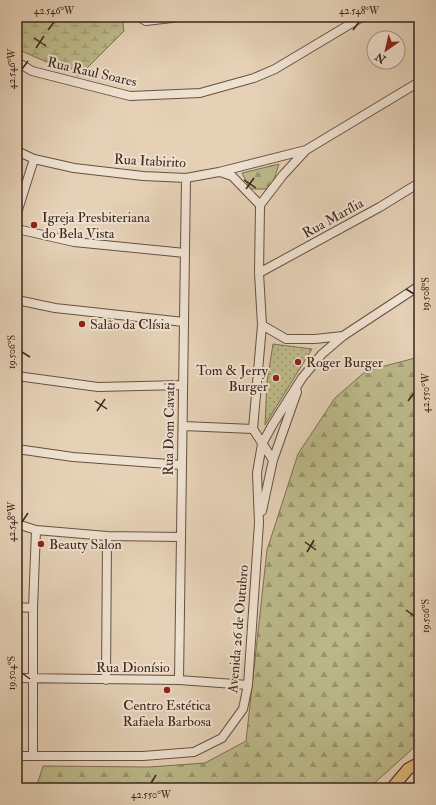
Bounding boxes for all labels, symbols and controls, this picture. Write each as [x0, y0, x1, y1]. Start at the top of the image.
text: 42.546°W [34, 5, 75, 17]
text: 42.548°W [339, 5, 380, 17]
north arrow [366, 30, 406, 70]
text: 42.546°W [6, 48, 18, 89]
text: N [372, 49, 389, 67]
street label: Rua Raul Soares [46, 53, 139, 91]
street label: Rua Itabirito [113, 151, 187, 171]
street label: Rua Marília [300, 194, 367, 242]
place label: Igreja Presbiteriana do Bela Vista [42, 209, 150, 242]
marker: Igreja Presbiteriana do Bela Vista [29, 220, 39, 230]
text: 19.508°S [420, 277, 432, 311]
place label: Salão da Clísia [90, 316, 170, 333]
marker: Salão da Clísia [77, 319, 87, 329]
text: 19.506°S [6, 335, 18, 369]
place label: Roger Burger [306, 354, 384, 371]
marker: Roger Burger [293, 357, 303, 367]
place label: Tom & Jerry Burger [196, 362, 269, 395]
text: 42.550°W [420, 372, 432, 413]
marker: Tom & Jerry Burger [271, 373, 281, 383]
street label: Rua Dom Cavati [160, 382, 178, 476]
text: 42.548°W [6, 501, 18, 542]
place label: Beauty Salon [49, 536, 122, 554]
marker: Beauty Salon [36, 539, 46, 549]
street label: Avenida 26 de Outubro [224, 564, 252, 695]
text: 19.506°S [420, 599, 432, 633]
text: 19.504°S [6, 656, 18, 690]
street label: Rua Dionísio [96, 659, 170, 676]
marker: Centro Estética Rafaela Barbosa [162, 685, 172, 695]
place label: Centro Estética Rafaela Barbosa [123, 697, 212, 730]
text: 42.550°W [131, 789, 172, 801]

